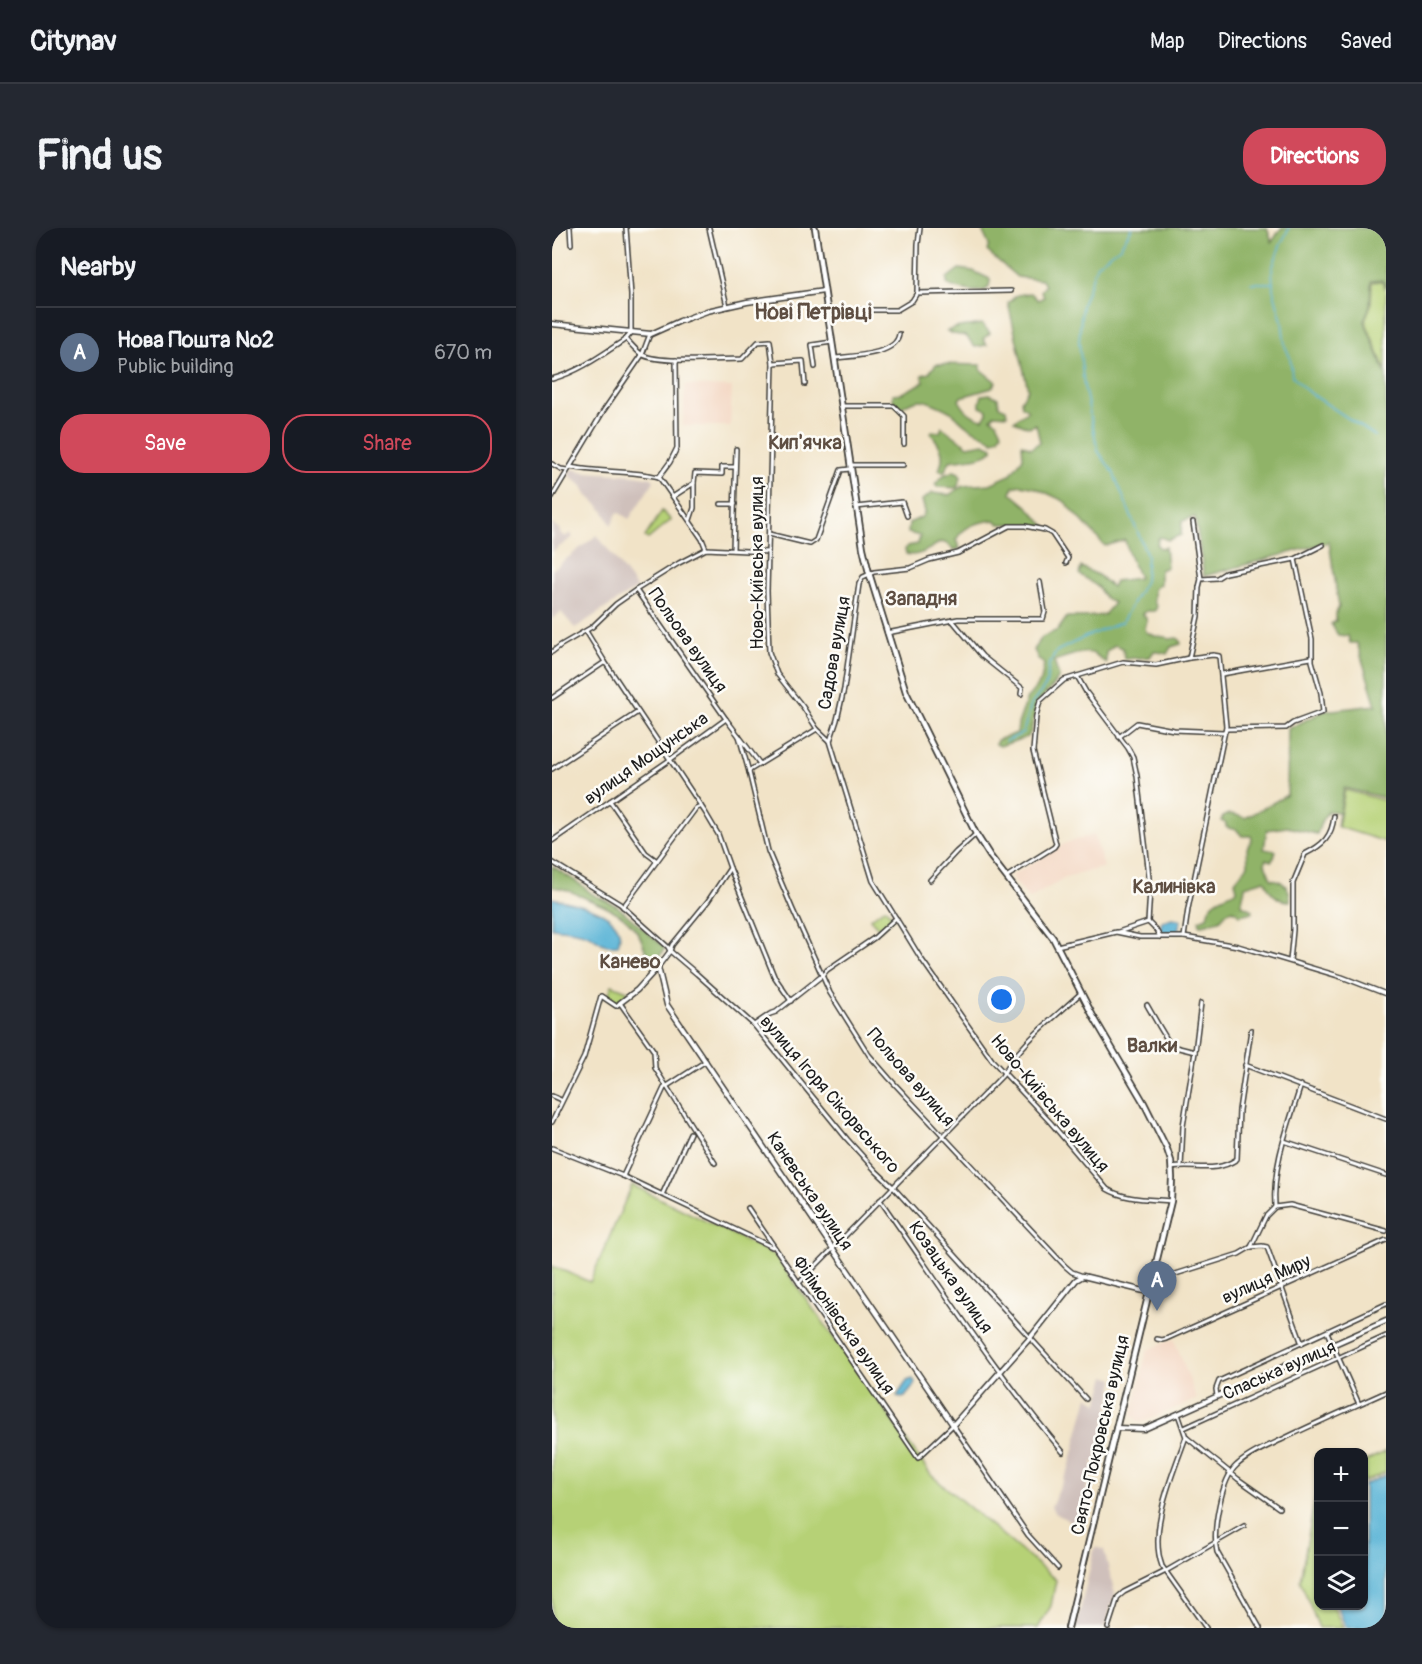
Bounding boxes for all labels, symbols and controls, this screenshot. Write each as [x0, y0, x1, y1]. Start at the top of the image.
text: Citynav [30, 24, 117, 59]
text: Map [1150, 28, 1185, 55]
text: Directions [1218, 28, 1307, 55]
text: Saved [1340, 28, 1392, 55]
button: Directions [1243, 128, 1386, 185]
text: Find us [36, 130, 162, 182]
text: Nearby [60, 251, 136, 283]
district label: Нові Петрівці [754, 299, 872, 326]
text: Нова Пошта №2 [117, 326, 274, 354]
text: A [73, 340, 86, 365]
text: 670 m [434, 340, 492, 365]
text: Public building [117, 354, 233, 379]
button: Save [60, 414, 270, 473]
button: Share [282, 414, 492, 473]
district label: Кип'ячка [768, 430, 842, 455]
street label: Ново-Київська вулиця [746, 476, 769, 650]
street label: Польова вулиця [643, 583, 732, 697]
district label: Западня [885, 586, 957, 611]
street label: Садова вулиця [813, 595, 856, 712]
street label: вулиця Мощунська [580, 707, 713, 810]
district label: Калинівка [1132, 874, 1216, 899]
district label: Канево [599, 949, 661, 974]
your location [987, 985, 1016, 1014]
street label: вулиця Ігоря Сікорвського [755, 1010, 905, 1178]
street label: Польова вулиця [862, 1023, 960, 1131]
street label: Ново-Київська вулиця [985, 1030, 1114, 1177]
district label: Валки [1127, 1033, 1177, 1058]
street label: Каневська вулиця [761, 1128, 858, 1255]
street label: Козацька вулиця [903, 1217, 998, 1338]
street label: вулиця Миру [1218, 1250, 1314, 1309]
street label: Філімонівська вулиця [787, 1252, 900, 1399]
pin: A [1138, 1262, 1176, 1311]
street label: Свято-Покровська вулиця [1066, 1333, 1135, 1537]
street label: Спаська вулиця [1219, 1335, 1339, 1406]
map controls [1314, 1448, 1368, 1610]
button: + [1314, 1448, 1368, 1502]
button: − [1314, 1502, 1368, 1556]
button: layers [1314, 1556, 1368, 1610]

